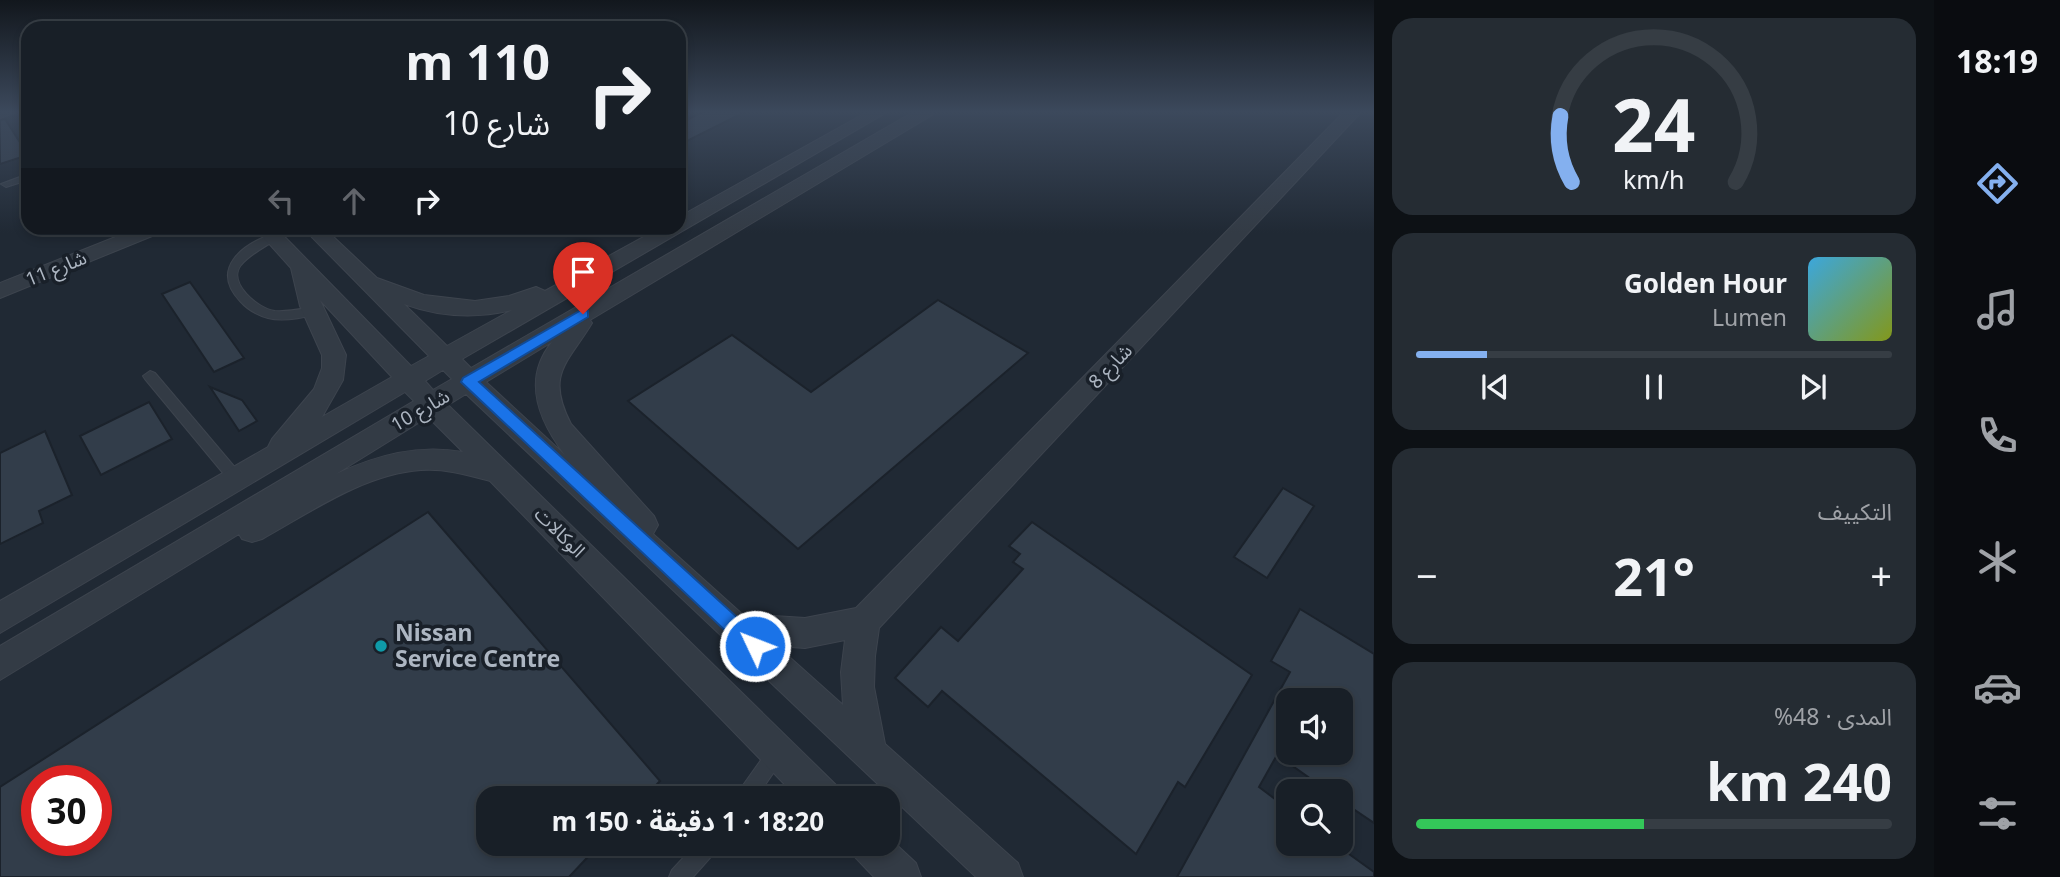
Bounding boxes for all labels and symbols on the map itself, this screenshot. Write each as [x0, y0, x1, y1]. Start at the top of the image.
pin [553, 242, 613, 314]
street label: شارع 11 [22, 244, 91, 293]
street label: شارع 8 [1082, 338, 1138, 395]
street label: شارع 10 [386, 383, 455, 438]
street label: الوكالات [529, 501, 591, 563]
position arrow [718, 609, 792, 683]
place label: Nissan Service Centre [395, 616, 560, 674]
marker: Nissan Service Centre [373, 638, 389, 654]
speed limit sign: 30 [21, 765, 112, 856]

